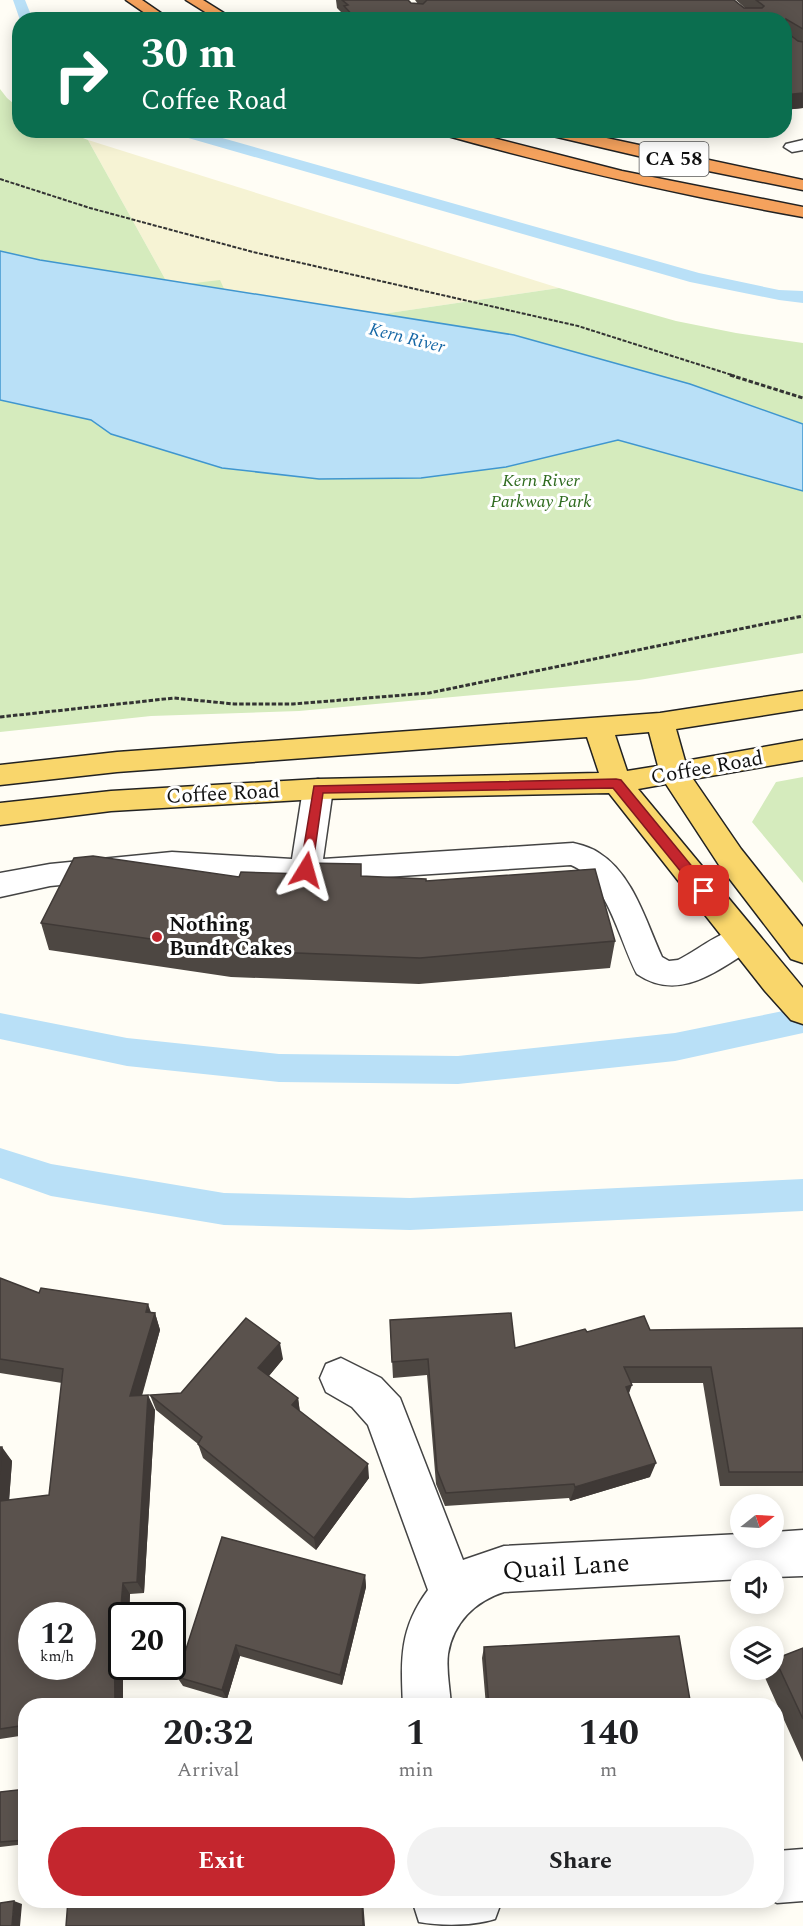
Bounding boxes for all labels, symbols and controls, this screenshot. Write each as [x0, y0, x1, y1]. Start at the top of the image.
text: 30 m [141, 23, 236, 86]
icon: right [42, 36, 120, 114]
text: Coffee Road [141, 80, 287, 122]
road number: CA 58 [640, 142, 708, 176]
water label: Kern River [366, 316, 449, 361]
park label: Kern River Parkway Park [490, 467, 592, 515]
street label: Coffee Road [648, 742, 766, 794]
street label: Coffee Road [165, 775, 281, 813]
position arrow [274, 838, 338, 902]
pin [678, 865, 729, 916]
icon: arrive [687, 874, 720, 907]
place label: Nothing Bundt Cakes [169, 909, 292, 965]
marker: Nothing Bundt Cakes [150, 930, 164, 944]
north arrow [730, 1494, 784, 1548]
map controls [730, 1494, 784, 1680]
street label: Quail Lane [501, 1543, 631, 1591]
button: sound [730, 1560, 784, 1614]
speed limit sign: 20 [108, 1602, 186, 1680]
text: 12 [40, 1611, 74, 1657]
button: layers [730, 1626, 784, 1680]
text: km/h [40, 1645, 74, 1668]
text: 20:32 [163, 1706, 253, 1761]
text: 1 [406, 1706, 426, 1761]
text: 140 [578, 1706, 639, 1761]
text: Arrival [177, 1755, 239, 1785]
text: min [398, 1755, 433, 1785]
text: m [600, 1755, 617, 1785]
button: Exit [48, 1827, 395, 1896]
button: Share [407, 1827, 754, 1896]

